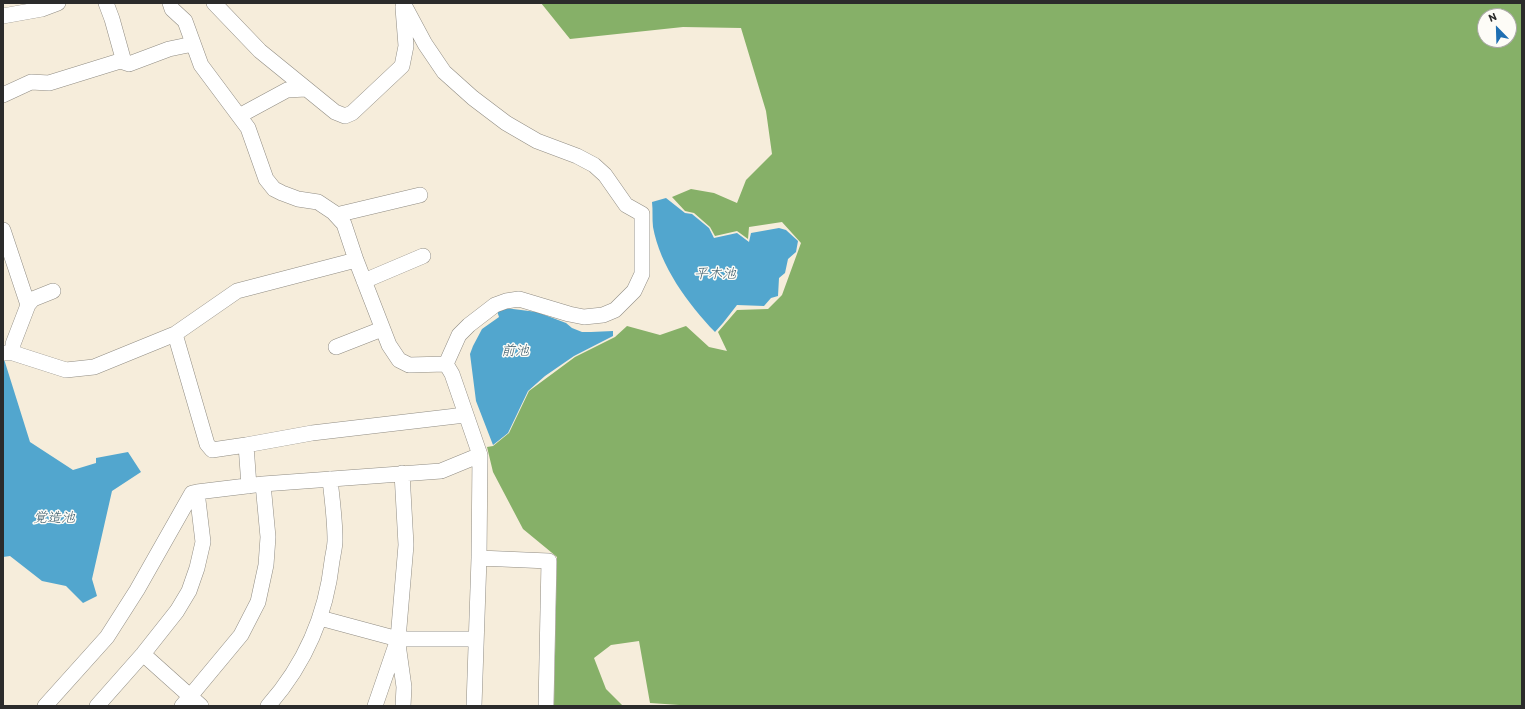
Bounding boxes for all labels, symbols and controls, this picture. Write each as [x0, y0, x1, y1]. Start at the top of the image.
north arrow [1477, 8, 1517, 48]
text: N [1487, 10, 1498, 25]
water label: 平木池 [694, 266, 736, 282]
water label: 前池 [501, 343, 529, 359]
water label: 覚造池 [33, 510, 75, 526]

